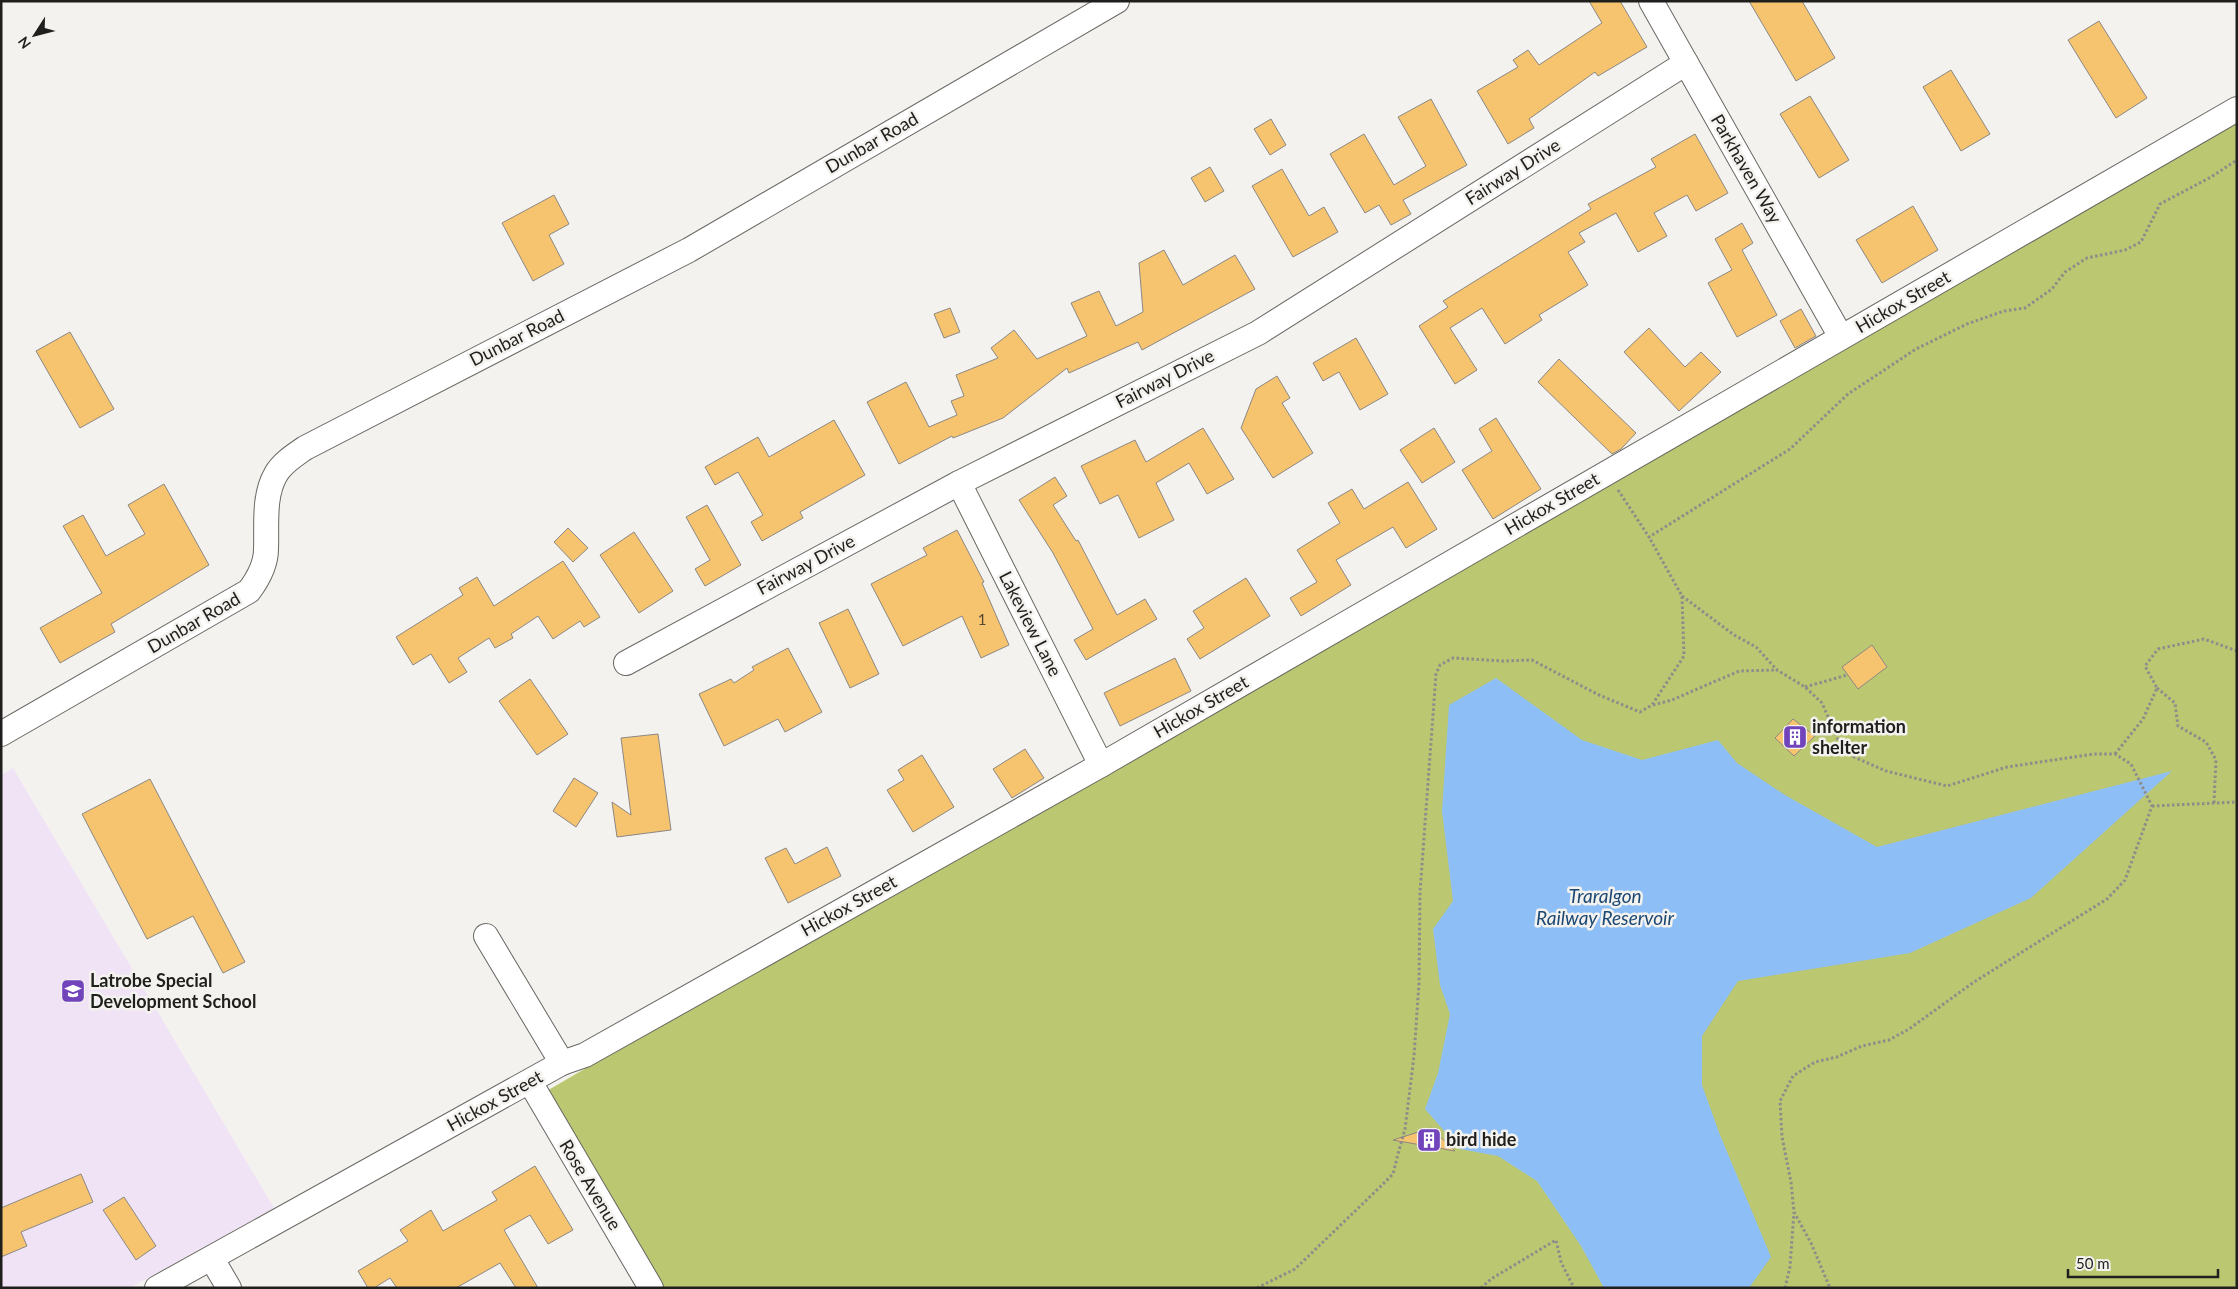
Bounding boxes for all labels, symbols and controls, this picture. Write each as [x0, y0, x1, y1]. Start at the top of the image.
north arrow [10, 10, 60, 60]
text: N [14, 34, 34, 52]
street label: Dunbar Road [821, 107, 922, 178]
street label: Parkhaven Way [1707, 110, 1787, 228]
street label: Fairway Drive [1461, 133, 1564, 209]
street label: Hickox Street [1851, 265, 1954, 337]
street label: Dunbar Road [466, 304, 568, 370]
street label: Fairway Drive [1112, 344, 1218, 412]
street label: Hickox Street [1500, 467, 1603, 539]
street label: Fairway Drive [753, 529, 858, 599]
street label: Lakeview Lane [995, 567, 1067, 680]
street label: Dunbar Road [143, 587, 244, 658]
house number: 1 [978, 610, 986, 628]
street label: Hickox Street [1149, 670, 1252, 742]
place label: information shelter [1812, 715, 1906, 758]
building icon: information shelter [1782, 724, 1808, 750]
street label: Hickox Street [797, 870, 901, 940]
water label: Traralgon Railway Reservoir [1536, 884, 1674, 929]
place label: Latrobe Special Development School [90, 969, 256, 1012]
school or university icon: Latrobe Special Development School [60, 978, 86, 1004]
street label: Hickox Street [443, 1065, 547, 1135]
building icon: bird hide [1416, 1127, 1442, 1153]
place label: bird hide [1446, 1128, 1517, 1150]
street label: Rose Avenue [555, 1135, 627, 1234]
scale bar [2068, 1246, 2218, 1278]
text: 50 m [2076, 1254, 2110, 1272]

